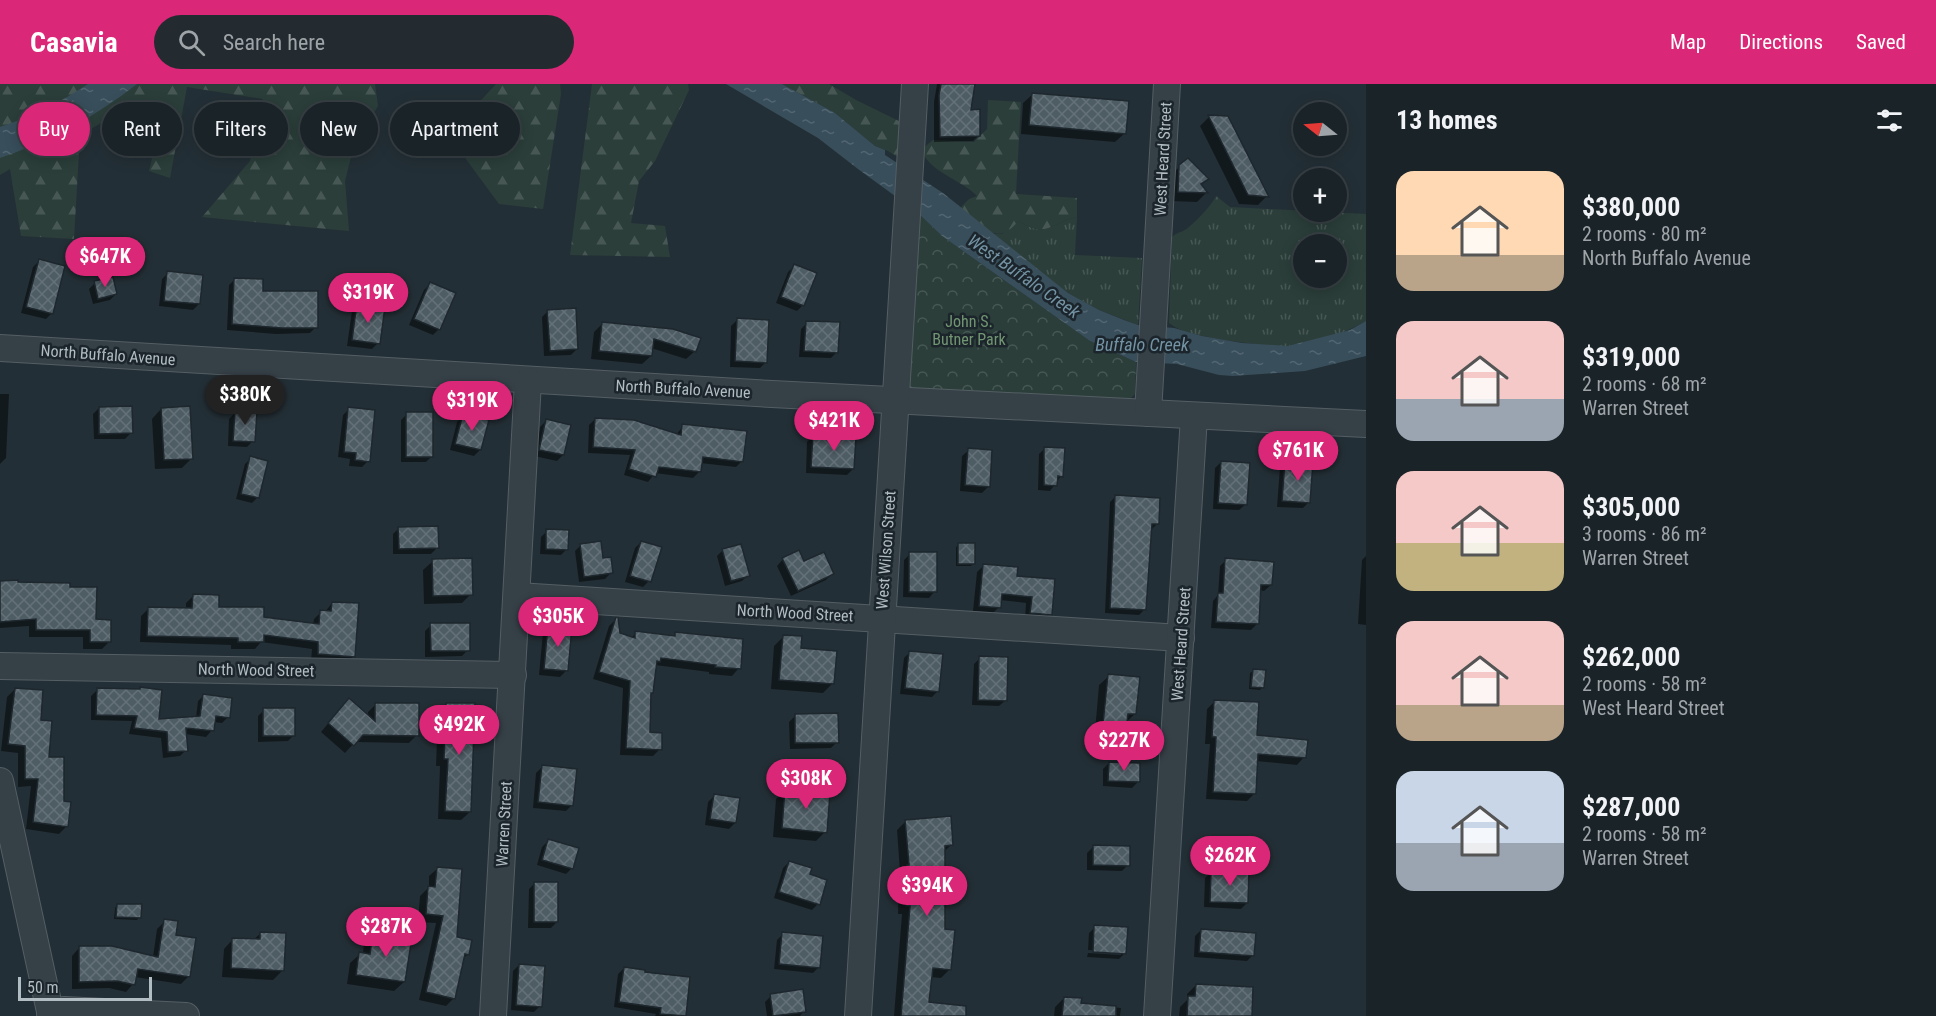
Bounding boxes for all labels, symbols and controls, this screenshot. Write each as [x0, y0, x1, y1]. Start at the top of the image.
search box [154, 15, 574, 69]
text: Casavia [30, 26, 118, 59]
icon: search [175, 26, 208, 59]
text: Search here [223, 30, 325, 55]
text: Map [1670, 30, 1706, 54]
text: Directions [1739, 30, 1823, 54]
text: Saved [1856, 30, 1906, 54]
street label: West Heard Street [1151, 101, 1175, 216]
chip: Buy [18, 102, 90, 156]
chip: Rent [102, 102, 182, 156]
chip: Filters [194, 102, 288, 156]
chip: New [300, 102, 378, 156]
chip: Apartment [390, 102, 520, 156]
north arrow [1293, 102, 1347, 156]
map controls [1293, 102, 1347, 288]
icon: filters [1873, 104, 1906, 137]
text: 13 homes [1396, 105, 1498, 135]
button: + [1293, 168, 1347, 222]
text: $380,000 [1582, 192, 1680, 222]
icon: home [1444, 195, 1516, 267]
text: 2 rooms · 80 m² [1582, 222, 1707, 246]
water label: West Buffalo Creek [964, 230, 1085, 323]
button: − [1293, 234, 1347, 288]
pin: $647K [63, 237, 147, 288]
text: $647K [79, 244, 131, 268]
text: North Buffalo Avenue [1582, 246, 1751, 270]
pin: $319K [326, 273, 410, 324]
text: $319K [342, 280, 394, 304]
park label: John S. Butner Park [932, 312, 1007, 349]
water label: Buffalo Creek [1095, 334, 1190, 355]
street label: North Buffalo Avenue [40, 341, 176, 369]
text: $319,000 [1582, 342, 1680, 372]
icon: home [1444, 345, 1516, 417]
text: 2 rooms · 68 m² [1582, 372, 1707, 396]
pin: $380K [203, 375, 287, 426]
street label: North Buffalo Avenue [615, 376, 751, 402]
pin: $319K [430, 381, 514, 432]
text: $380K [219, 382, 271, 406]
text: $319K [446, 388, 498, 412]
text: Warren Street [1582, 396, 1689, 420]
pin: $421K [792, 401, 876, 452]
text: $421K [808, 408, 860, 432]
pin: $761K [1256, 431, 1340, 482]
text: $761K [1272, 438, 1324, 462]
street label: West Wilson Street [872, 490, 900, 610]
text: $305,000 [1582, 492, 1680, 522]
icon: home [1444, 495, 1516, 567]
text: 3 rooms · 86 m² [1582, 522, 1707, 546]
text: Warren Street [1582, 546, 1689, 570]
street label: West Heard Street [1168, 586, 1194, 702]
pin: $305K [516, 597, 600, 648]
street label: North Wood Street [736, 600, 854, 626]
text: $305K [532, 604, 584, 628]
text: $262,000 [1582, 642, 1680, 672]
icon: home [1444, 645, 1516, 717]
street label: North Wood Street [198, 659, 315, 681]
text: 2 rooms · 58 m² [1582, 672, 1707, 696]
text: West Heard Street [1582, 696, 1725, 720]
pin: $492K [417, 705, 501, 756]
text: $492K [433, 712, 485, 736]
pin: $227K [1082, 721, 1166, 772]
text: $227K [1098, 728, 1150, 752]
pin: $308K [764, 759, 848, 810]
text: $308K [780, 766, 832, 790]
street label: Warren Street [492, 780, 516, 867]
text: $287,000 [1582, 792, 1680, 822]
icon: home [1444, 795, 1516, 867]
text: 2 rooms · 58 m² [1582, 822, 1707, 846]
pin: $262K [1188, 836, 1272, 887]
text: $262K [1204, 843, 1256, 867]
text: Warren Street [1582, 846, 1689, 870]
pin: $394K [885, 866, 969, 917]
text: $394K [901, 873, 953, 897]
pin: $287K [344, 907, 428, 958]
text: $287K [360, 914, 412, 938]
scale bar [18, 974, 152, 1002]
text: 50 m [27, 978, 59, 997]

